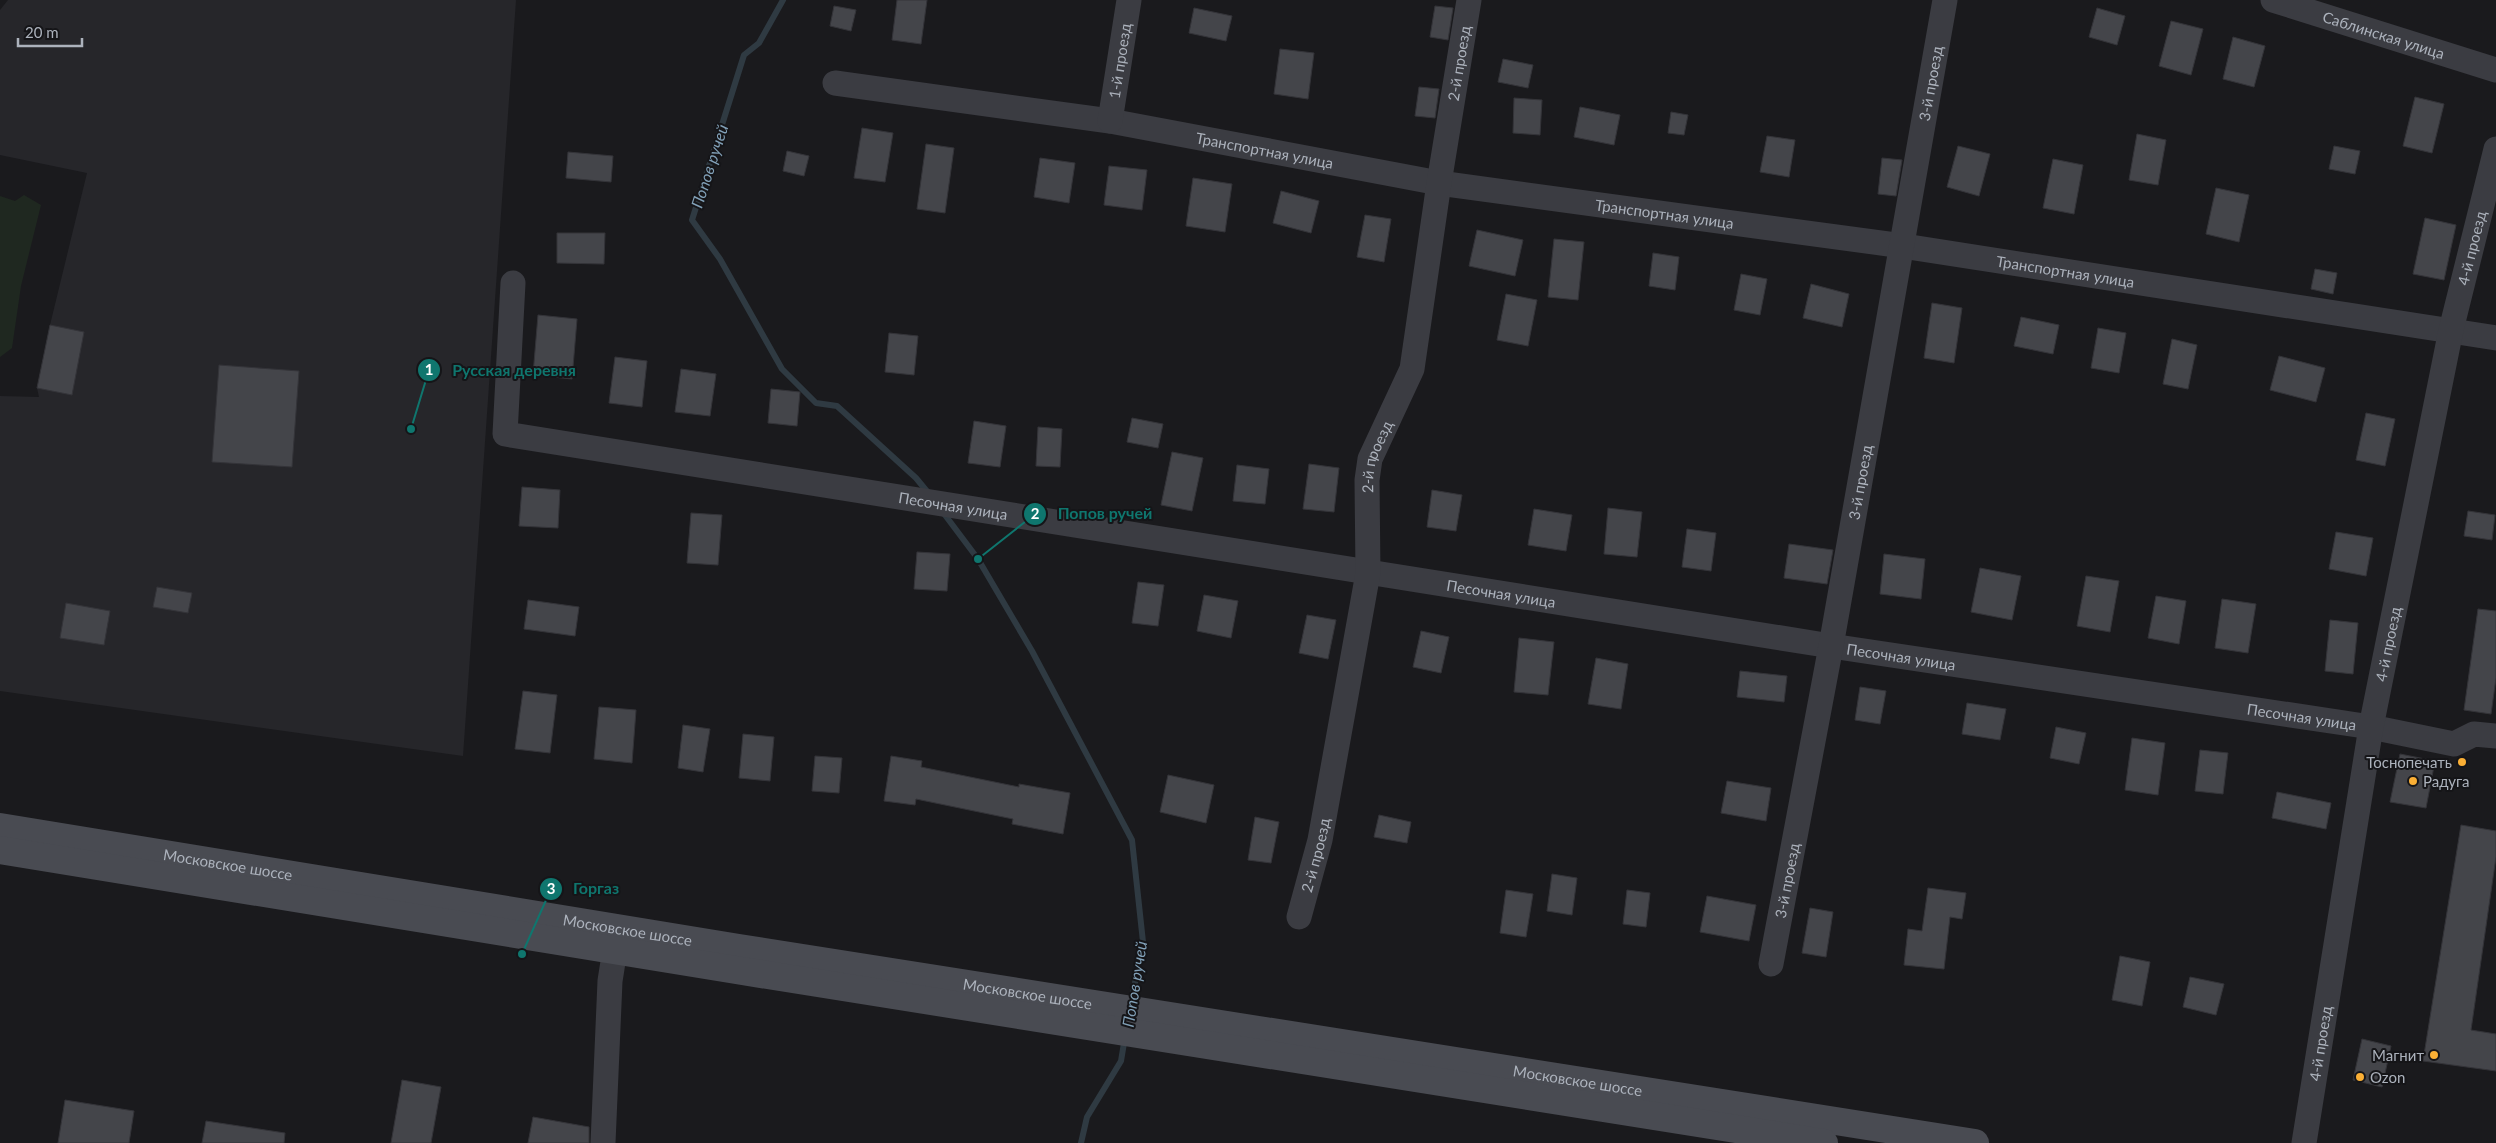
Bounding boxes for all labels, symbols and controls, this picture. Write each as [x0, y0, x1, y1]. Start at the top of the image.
street label: Саблинская улица [2321, 7, 2447, 62]
scale bar [18, 15, 81, 47]
street label: 1-й проезд [1105, 22, 1134, 100]
text: 20 m [25, 23, 59, 41]
street label: 2-й проезд [1444, 24, 1474, 102]
street label: 3-й проезд [1915, 44, 1946, 122]
water label: Попов ручей [687, 122, 731, 210]
street label: Транспортная улица [1194, 128, 1335, 172]
street label: Транспортная улица [1594, 195, 1735, 232]
street label: 4-й проезд [2454, 209, 2489, 287]
street label: Транспортная улица [1995, 252, 2136, 291]
callout: Русская деревня [417, 355, 585, 386]
text: 1 [425, 360, 433, 378]
text: Русская деревня [452, 360, 576, 379]
street label: 2-й проезд [1358, 417, 1396, 493]
street label: 3-й проезд [1844, 443, 1875, 521]
street label: Песочная улица [897, 488, 1009, 523]
callout: Попов ручей [1022, 498, 1162, 529]
text: Попов ручей [1058, 503, 1152, 522]
text: 2 [1031, 504, 1040, 522]
street label: Песочная улица [1445, 576, 1557, 611]
street label: 4-й проезд [2371, 605, 2404, 683]
street label: Песочная улица [1845, 639, 1957, 674]
street label: Песочная улица [2246, 700, 2358, 734]
place label: Тоснопечать [2366, 753, 2452, 771]
marker: Тоснопечать [2456, 756, 2468, 768]
place label: Радуга [2423, 772, 2469, 790]
marker: Радуга [2407, 775, 2419, 787]
street label: 2-й проезд [1297, 817, 1333, 894]
street label: 3-й проезд [1771, 841, 1803, 919]
street label: Московское шоссе [162, 845, 294, 884]
callout: Горгаз [538, 873, 630, 904]
text: Горгаз [573, 878, 619, 897]
text: 3 [547, 879, 555, 897]
street label: Московское шоссе [562, 910, 694, 949]
water label: Попов ручей [1118, 940, 1150, 1028]
street label: Московское шоссе [962, 974, 1094, 1013]
street label: 4-й проезд [2305, 1004, 2335, 1082]
place label: Магнит [2372, 1046, 2424, 1064]
marker: Магнит [2428, 1049, 2440, 1061]
street label: Московское шоссе [1512, 1061, 1644, 1099]
place label: Ozon [2370, 1068, 2405, 1086]
marker: Ozon [2354, 1071, 2366, 1083]

